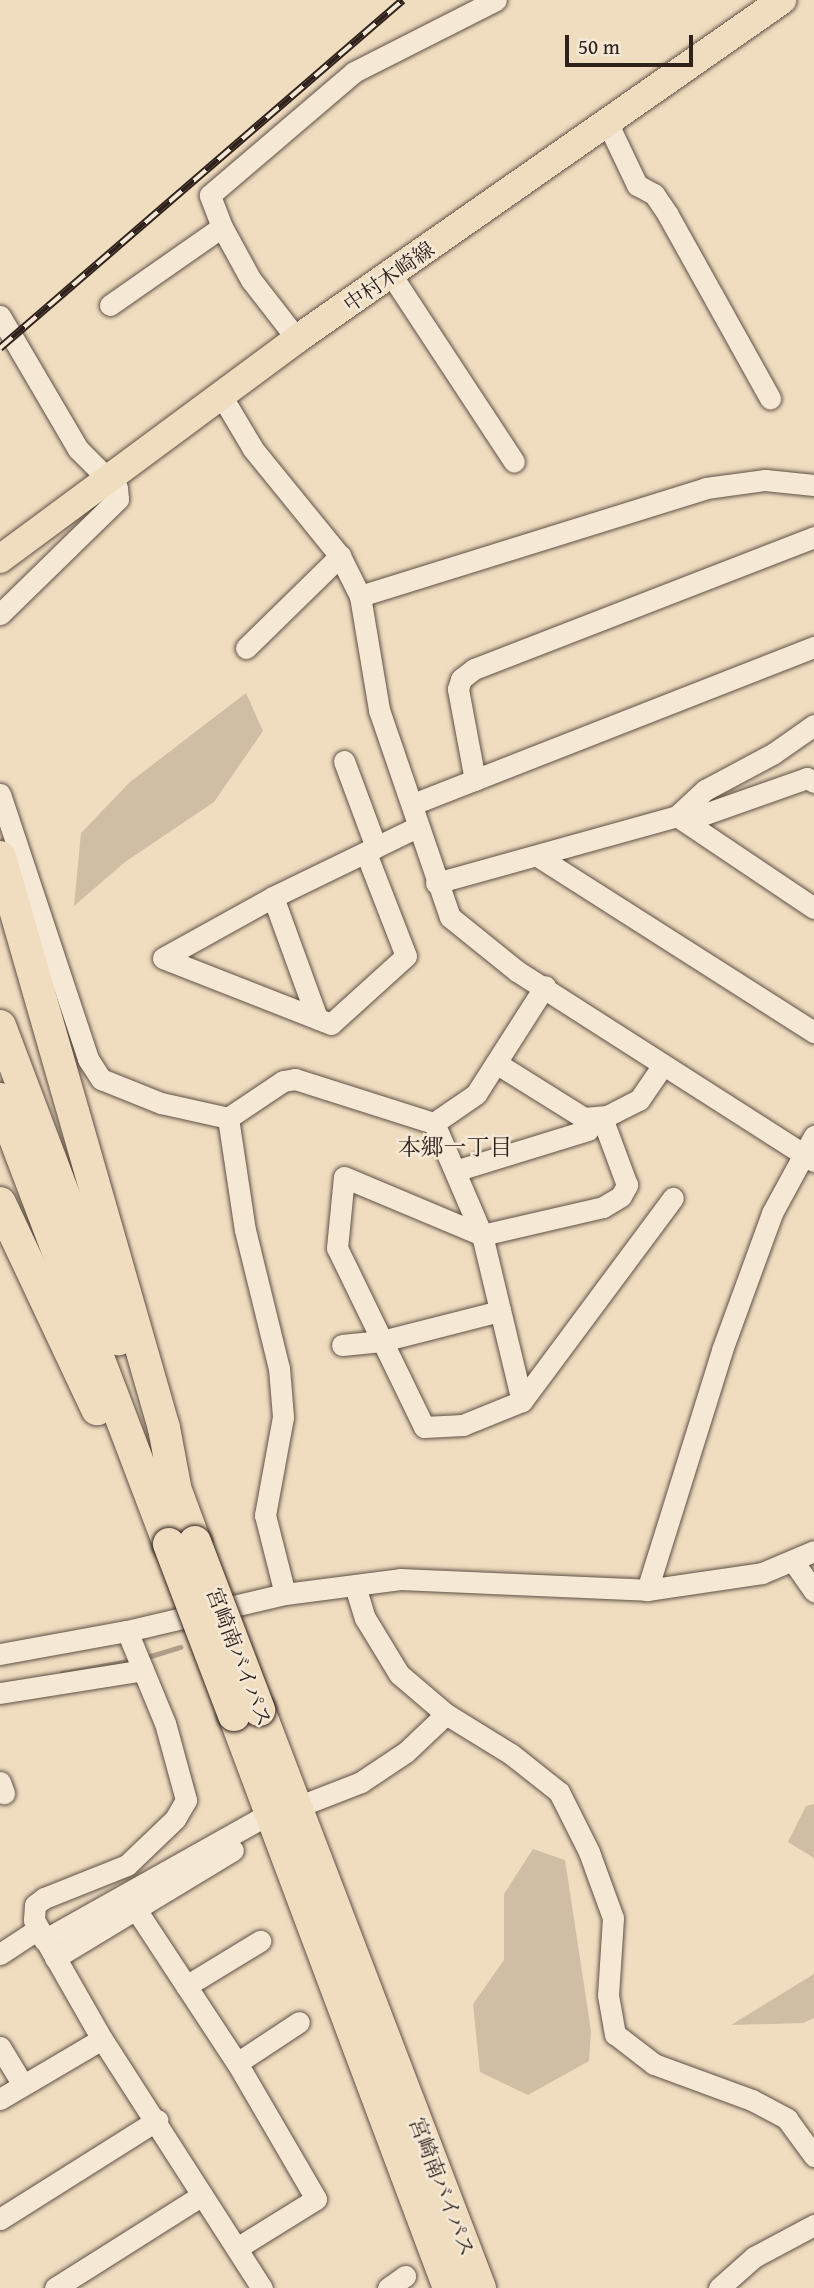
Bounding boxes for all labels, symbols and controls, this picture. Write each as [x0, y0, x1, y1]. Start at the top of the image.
scale bar [569, 21, 697, 65]
text: 50 m [578, 31, 620, 62]
street label: 中村木崎線 [339, 237, 439, 317]
district label: 本郷一丁目 [398, 1133, 512, 1161]
street label: 宮崎南バイパス [201, 1584, 277, 1730]
street label: 宮崎南バイパス [404, 2114, 480, 2260]

